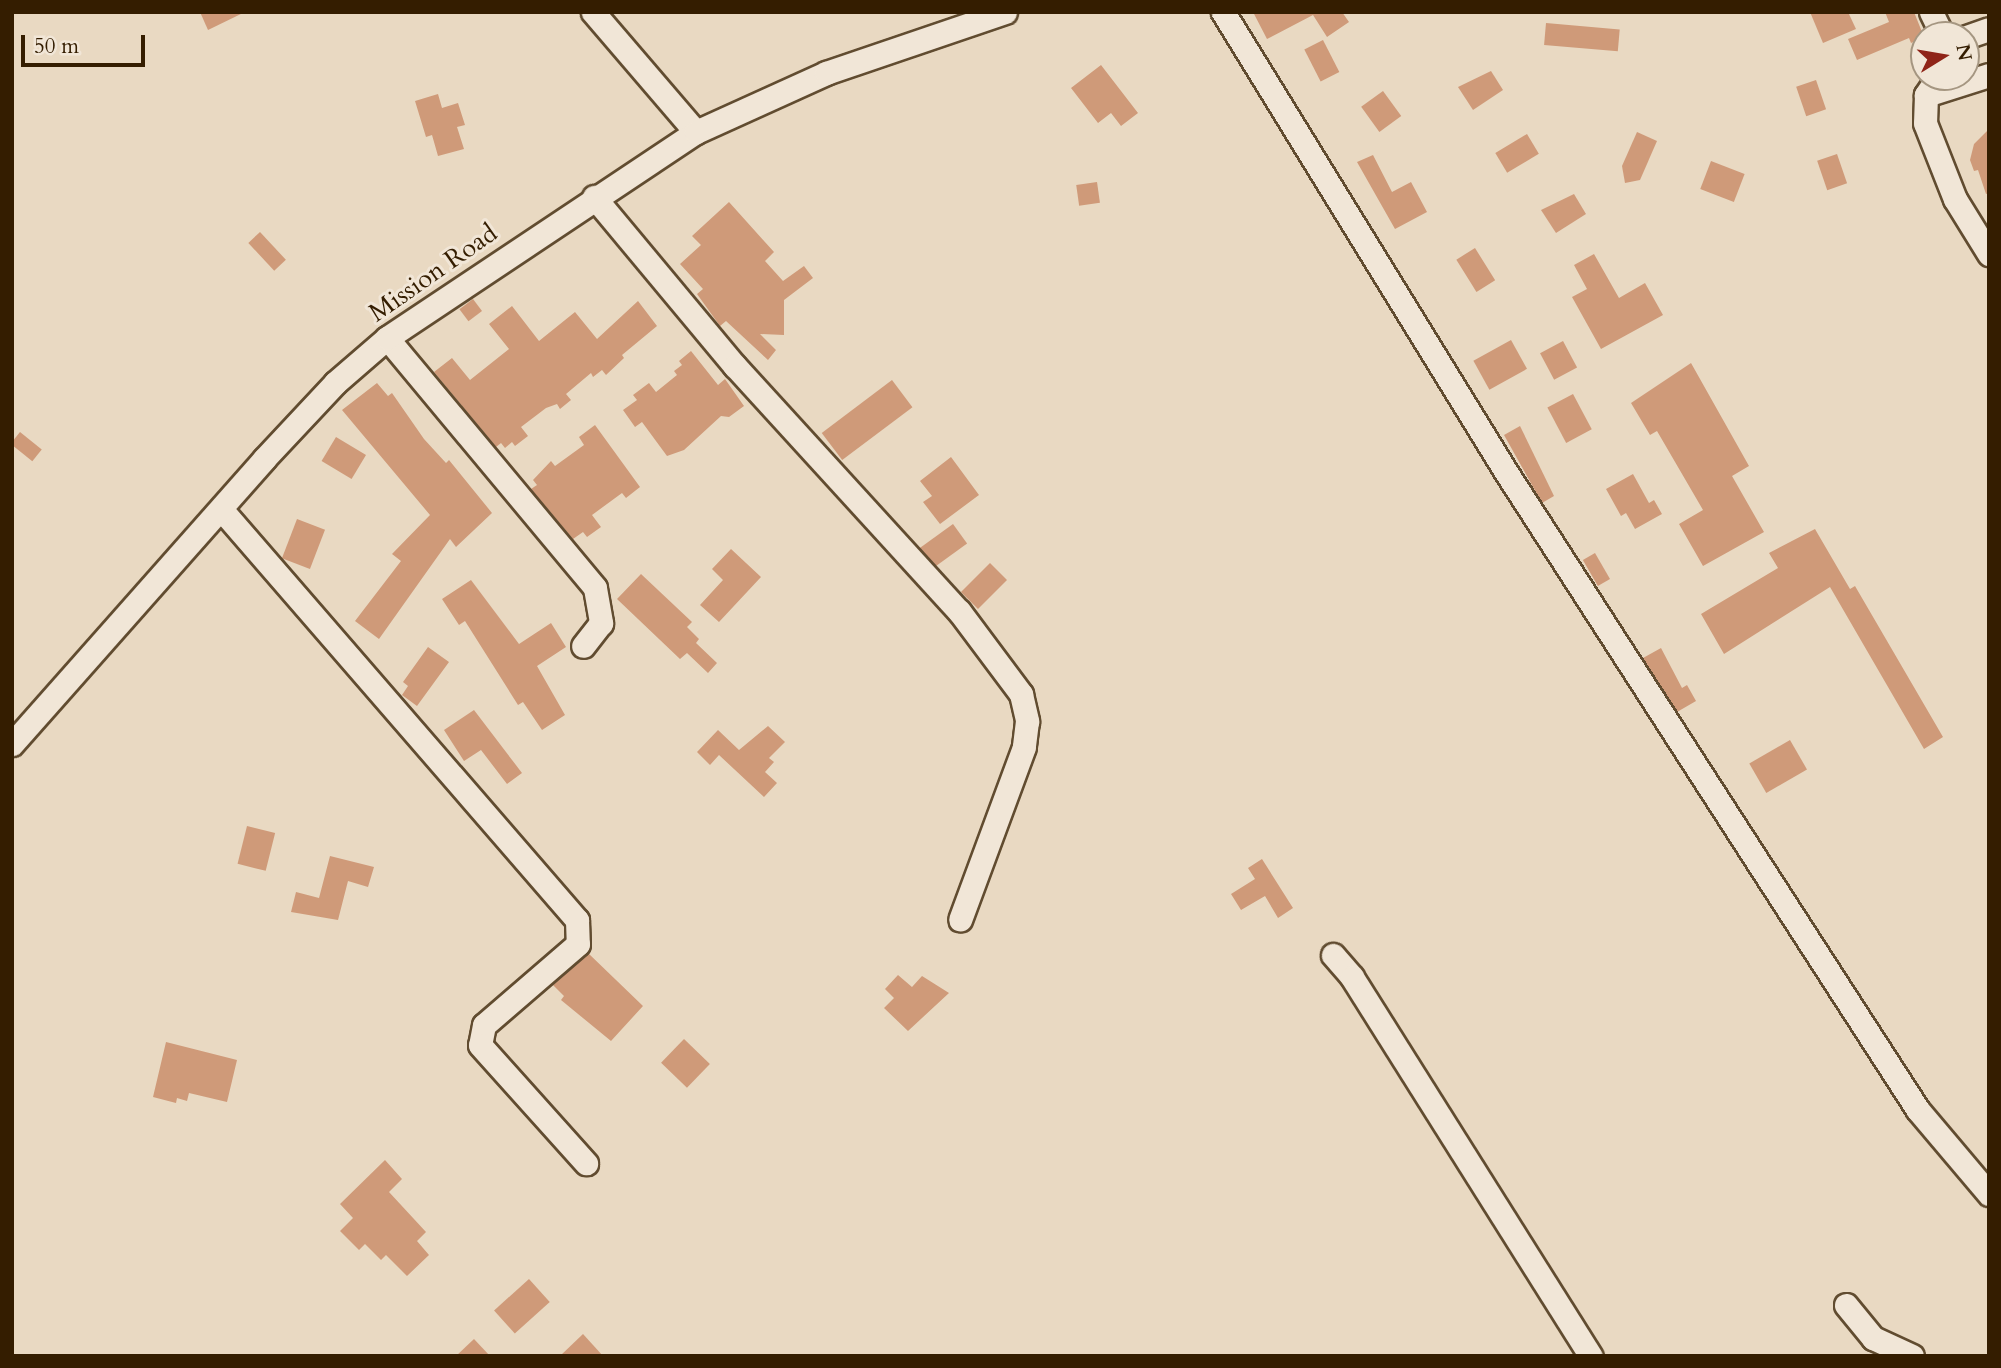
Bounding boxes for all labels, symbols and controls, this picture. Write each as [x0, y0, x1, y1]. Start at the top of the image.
scale bar [24, 21, 149, 65]
north arrow [1910, 21, 1980, 91]
text: 50 m [34, 32, 79, 61]
text: N [1949, 42, 1978, 63]
street label: Mission Road [363, 217, 503, 329]

